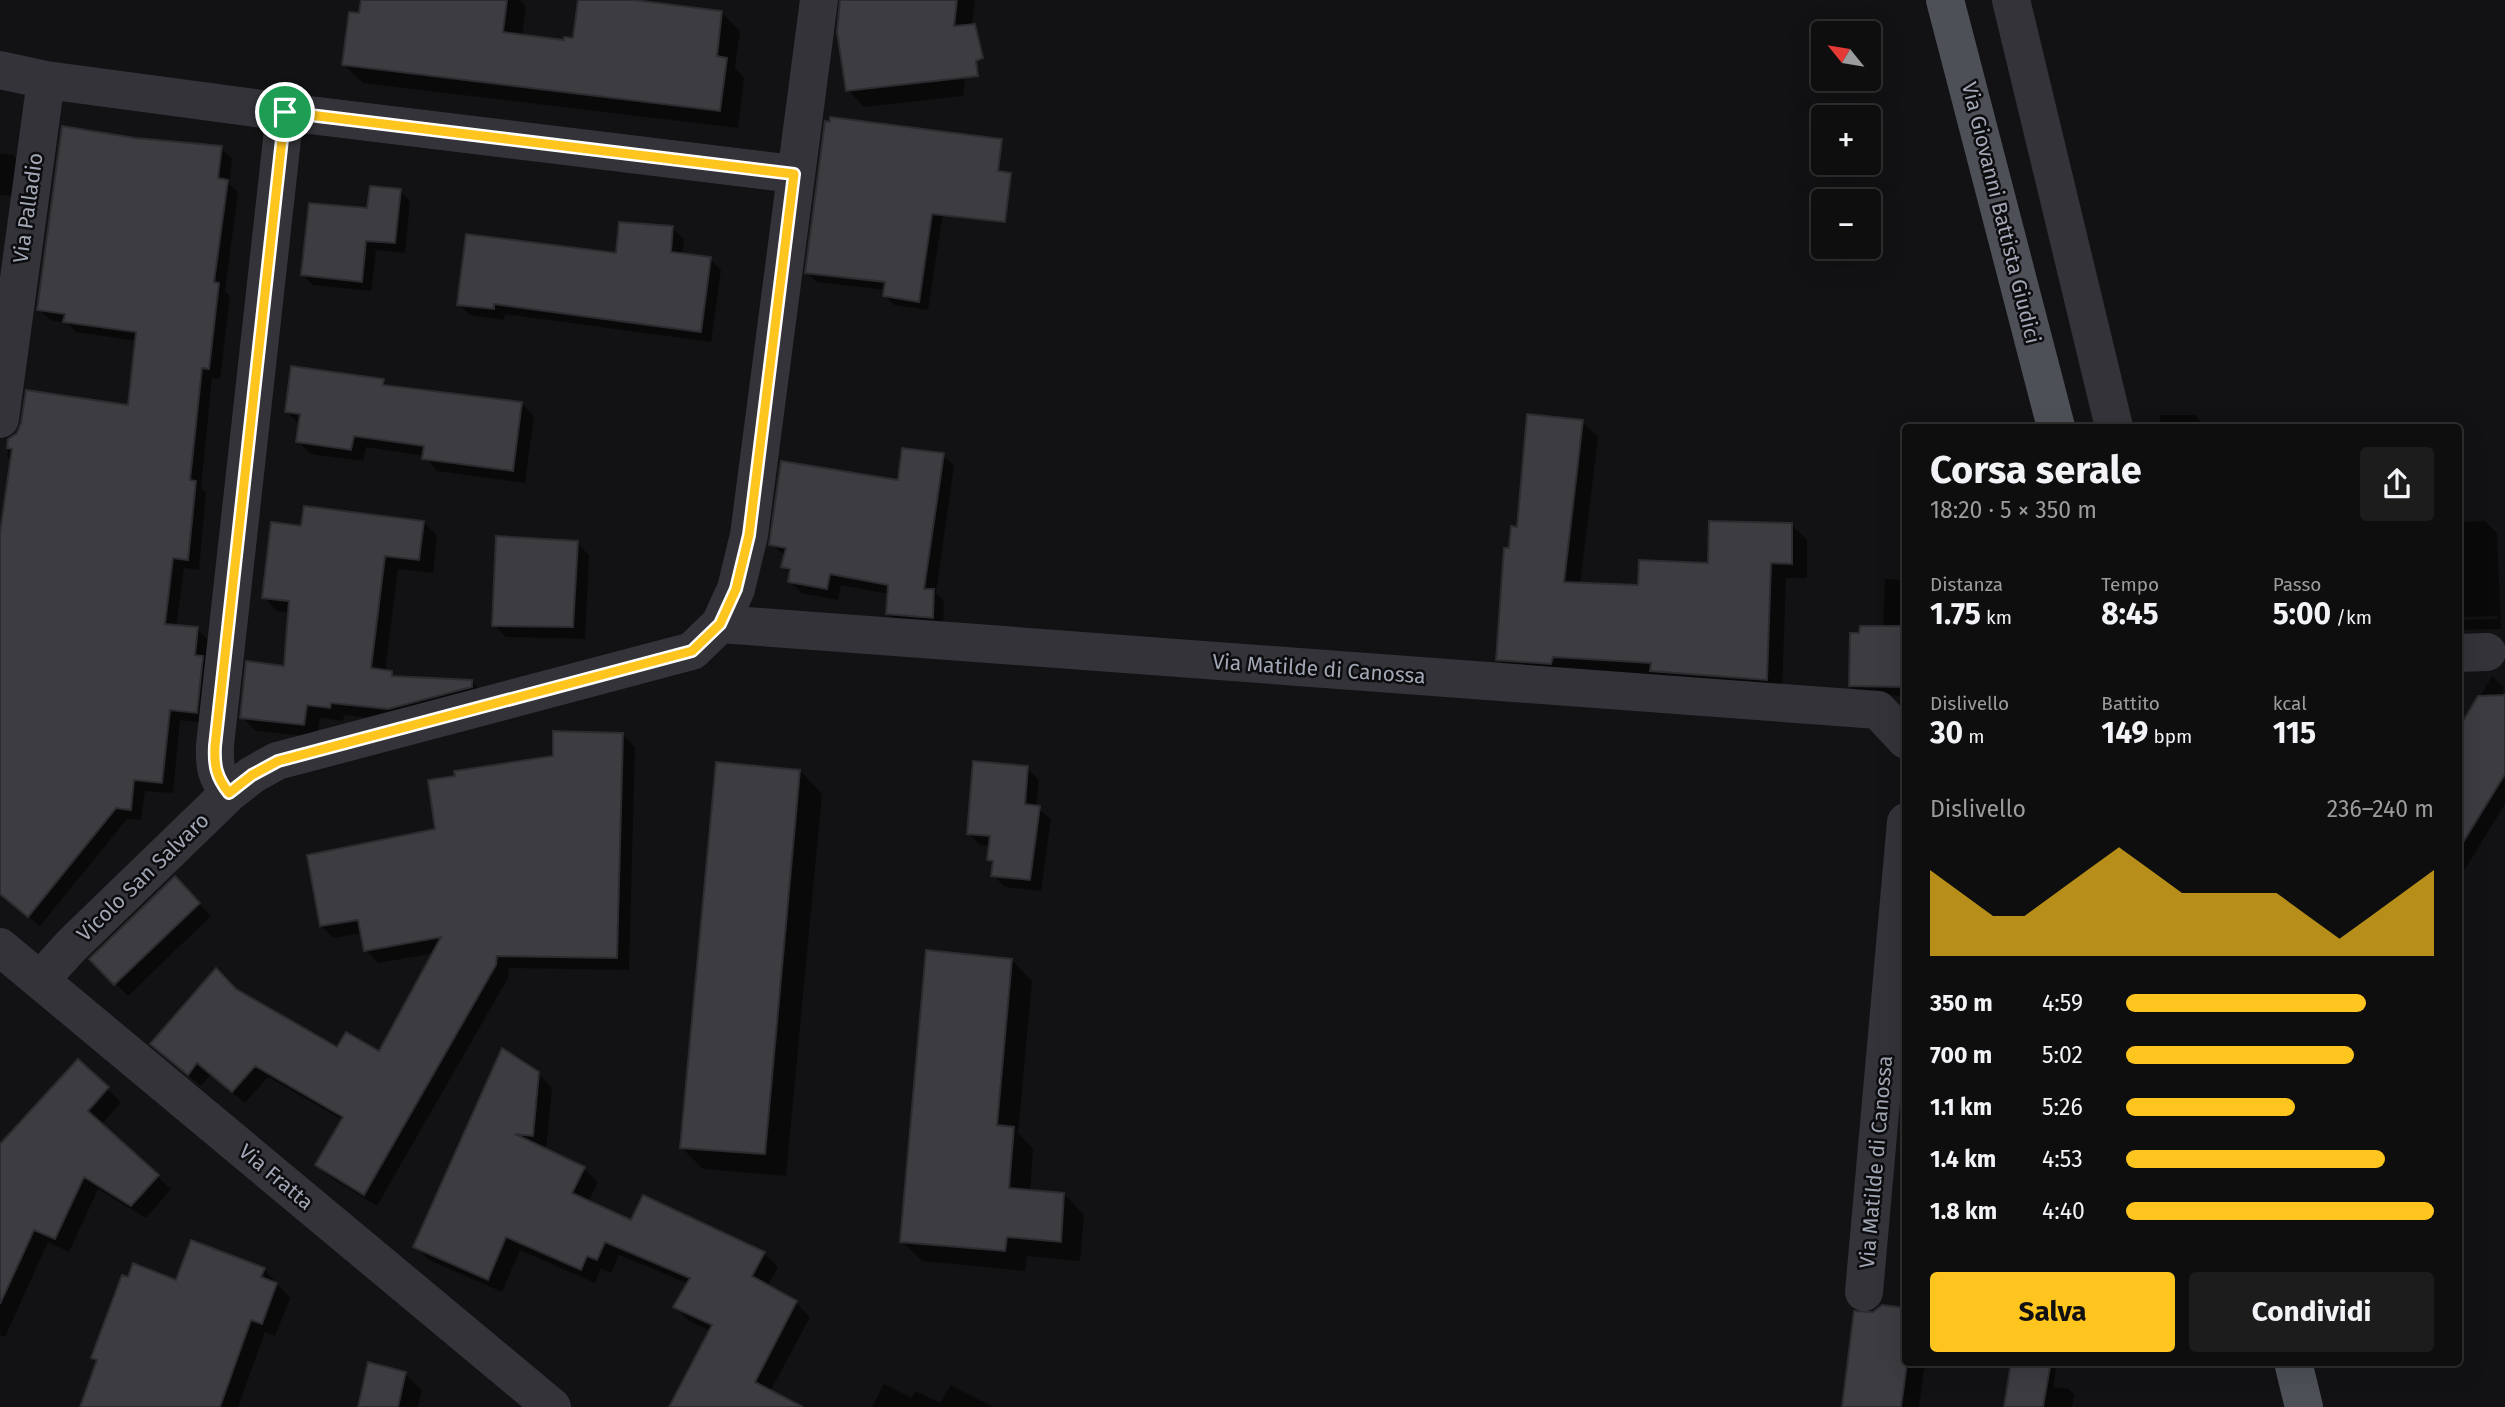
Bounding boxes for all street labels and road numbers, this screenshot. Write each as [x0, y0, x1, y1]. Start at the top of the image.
street label: Via Giovanni Battista Giudici [1956, 79, 2046, 347]
street label: Via Palladio [7, 151, 49, 265]
street label: Via Matilde di Canossa [1212, 649, 1426, 689]
street label: Vicolo San Salvaro [71, 807, 215, 947]
street label: Via Matilde di Canossa [1854, 1054, 1898, 1270]
street label: Via Fratta [233, 1138, 319, 1216]

